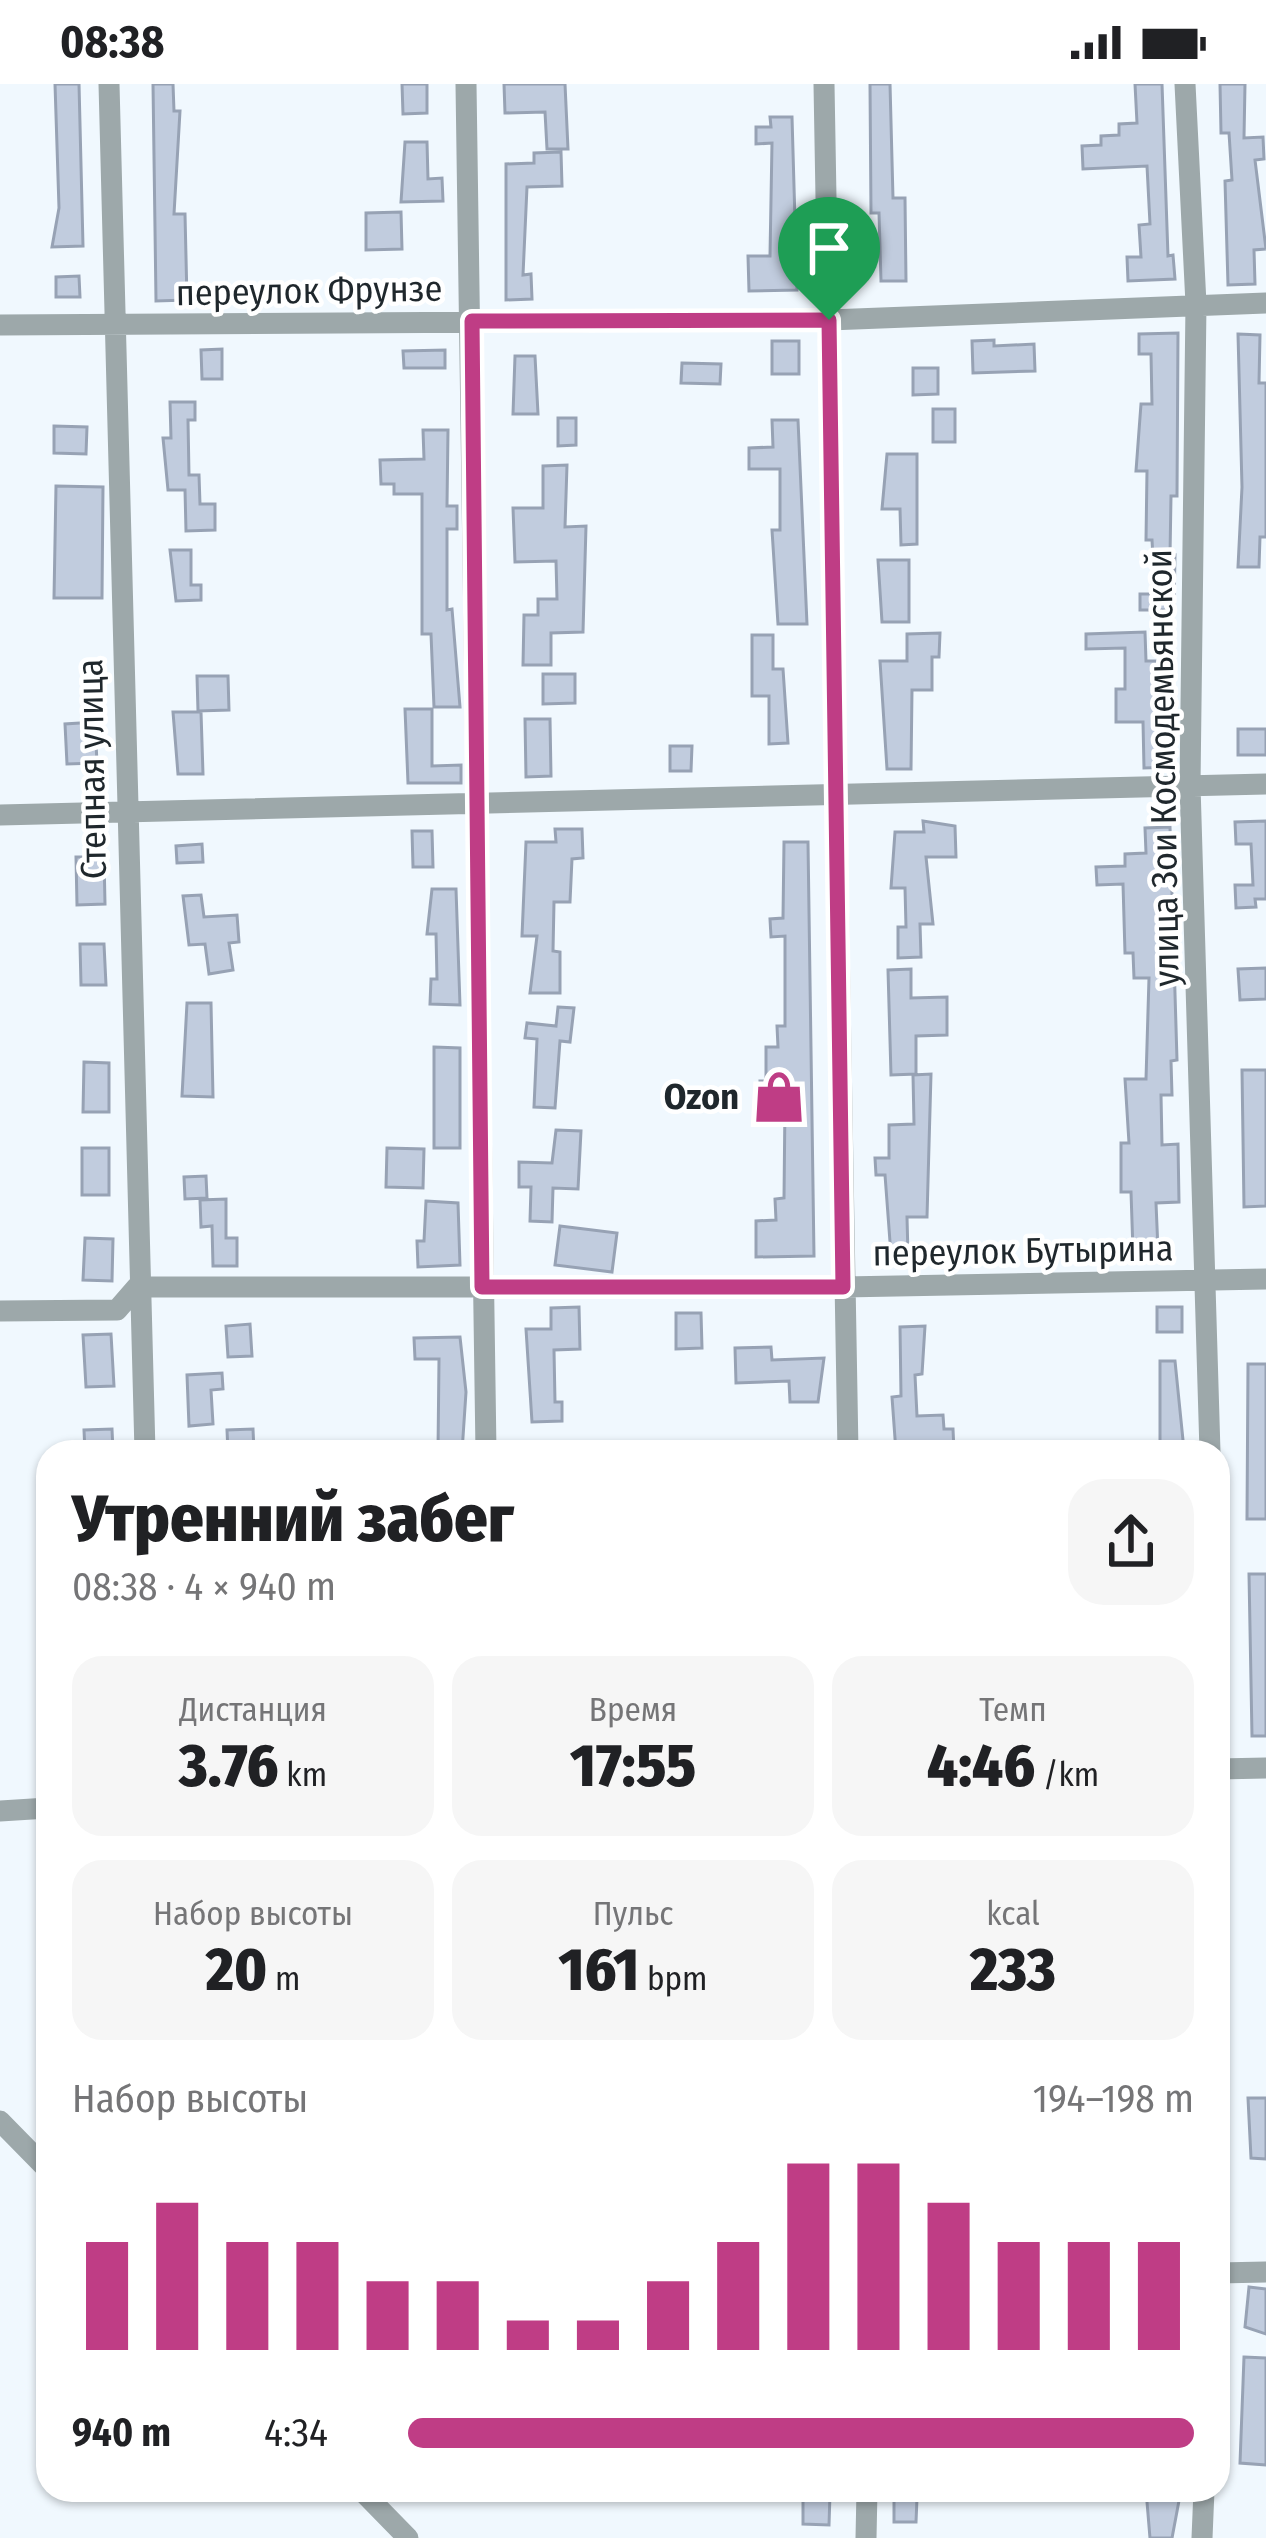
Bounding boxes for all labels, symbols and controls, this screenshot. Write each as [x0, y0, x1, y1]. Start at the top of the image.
text: 08:38 [60, 15, 164, 69]
pin [778, 197, 880, 320]
icon: arrive [796, 215, 862, 281]
street label: переулок Фрунзе [175, 267, 443, 315]
street label: улица Зои Космодемьянской [1137, 549, 1189, 987]
street label: Степная улица [68, 658, 116, 880]
shop icon: Ozon [750, 1068, 808, 1126]
place label: Ozon [664, 1075, 739, 1119]
street label: переулок Бутырина [872, 1226, 1174, 1276]
text: Утренний забег [72, 1479, 514, 1558]
button: share [1068, 1479, 1194, 1605]
text: 08:38 · 4 × 940 m [72, 1564, 336, 1610]
text: Дистанция [179, 1690, 327, 1730]
text: Время [589, 1690, 677, 1730]
text: Темп [979, 1690, 1047, 1730]
text: 3.76 [179, 1730, 279, 1802]
text: 17:55 [570, 1730, 696, 1802]
text: 4:46 [927, 1730, 1035, 1802]
text: km [279, 1755, 327, 1795]
text: /km [1035, 1755, 1099, 1795]
text: Набор высоты [153, 1894, 353, 1934]
text: Пульс [593, 1894, 673, 1934]
text: kcal [986, 1894, 1040, 1934]
text: 20 [206, 1934, 267, 2006]
text: 161 [559, 1934, 639, 2006]
text: 233 [970, 1934, 1056, 2006]
text: m [267, 1959, 300, 1999]
text: bpm [639, 1959, 707, 1999]
text: Набор высоты [72, 2076, 308, 2122]
text: 194–198 m [1033, 2076, 1194, 2122]
text: 940 m [72, 2410, 171, 2456]
text: 4:34 [264, 2410, 328, 2456]

